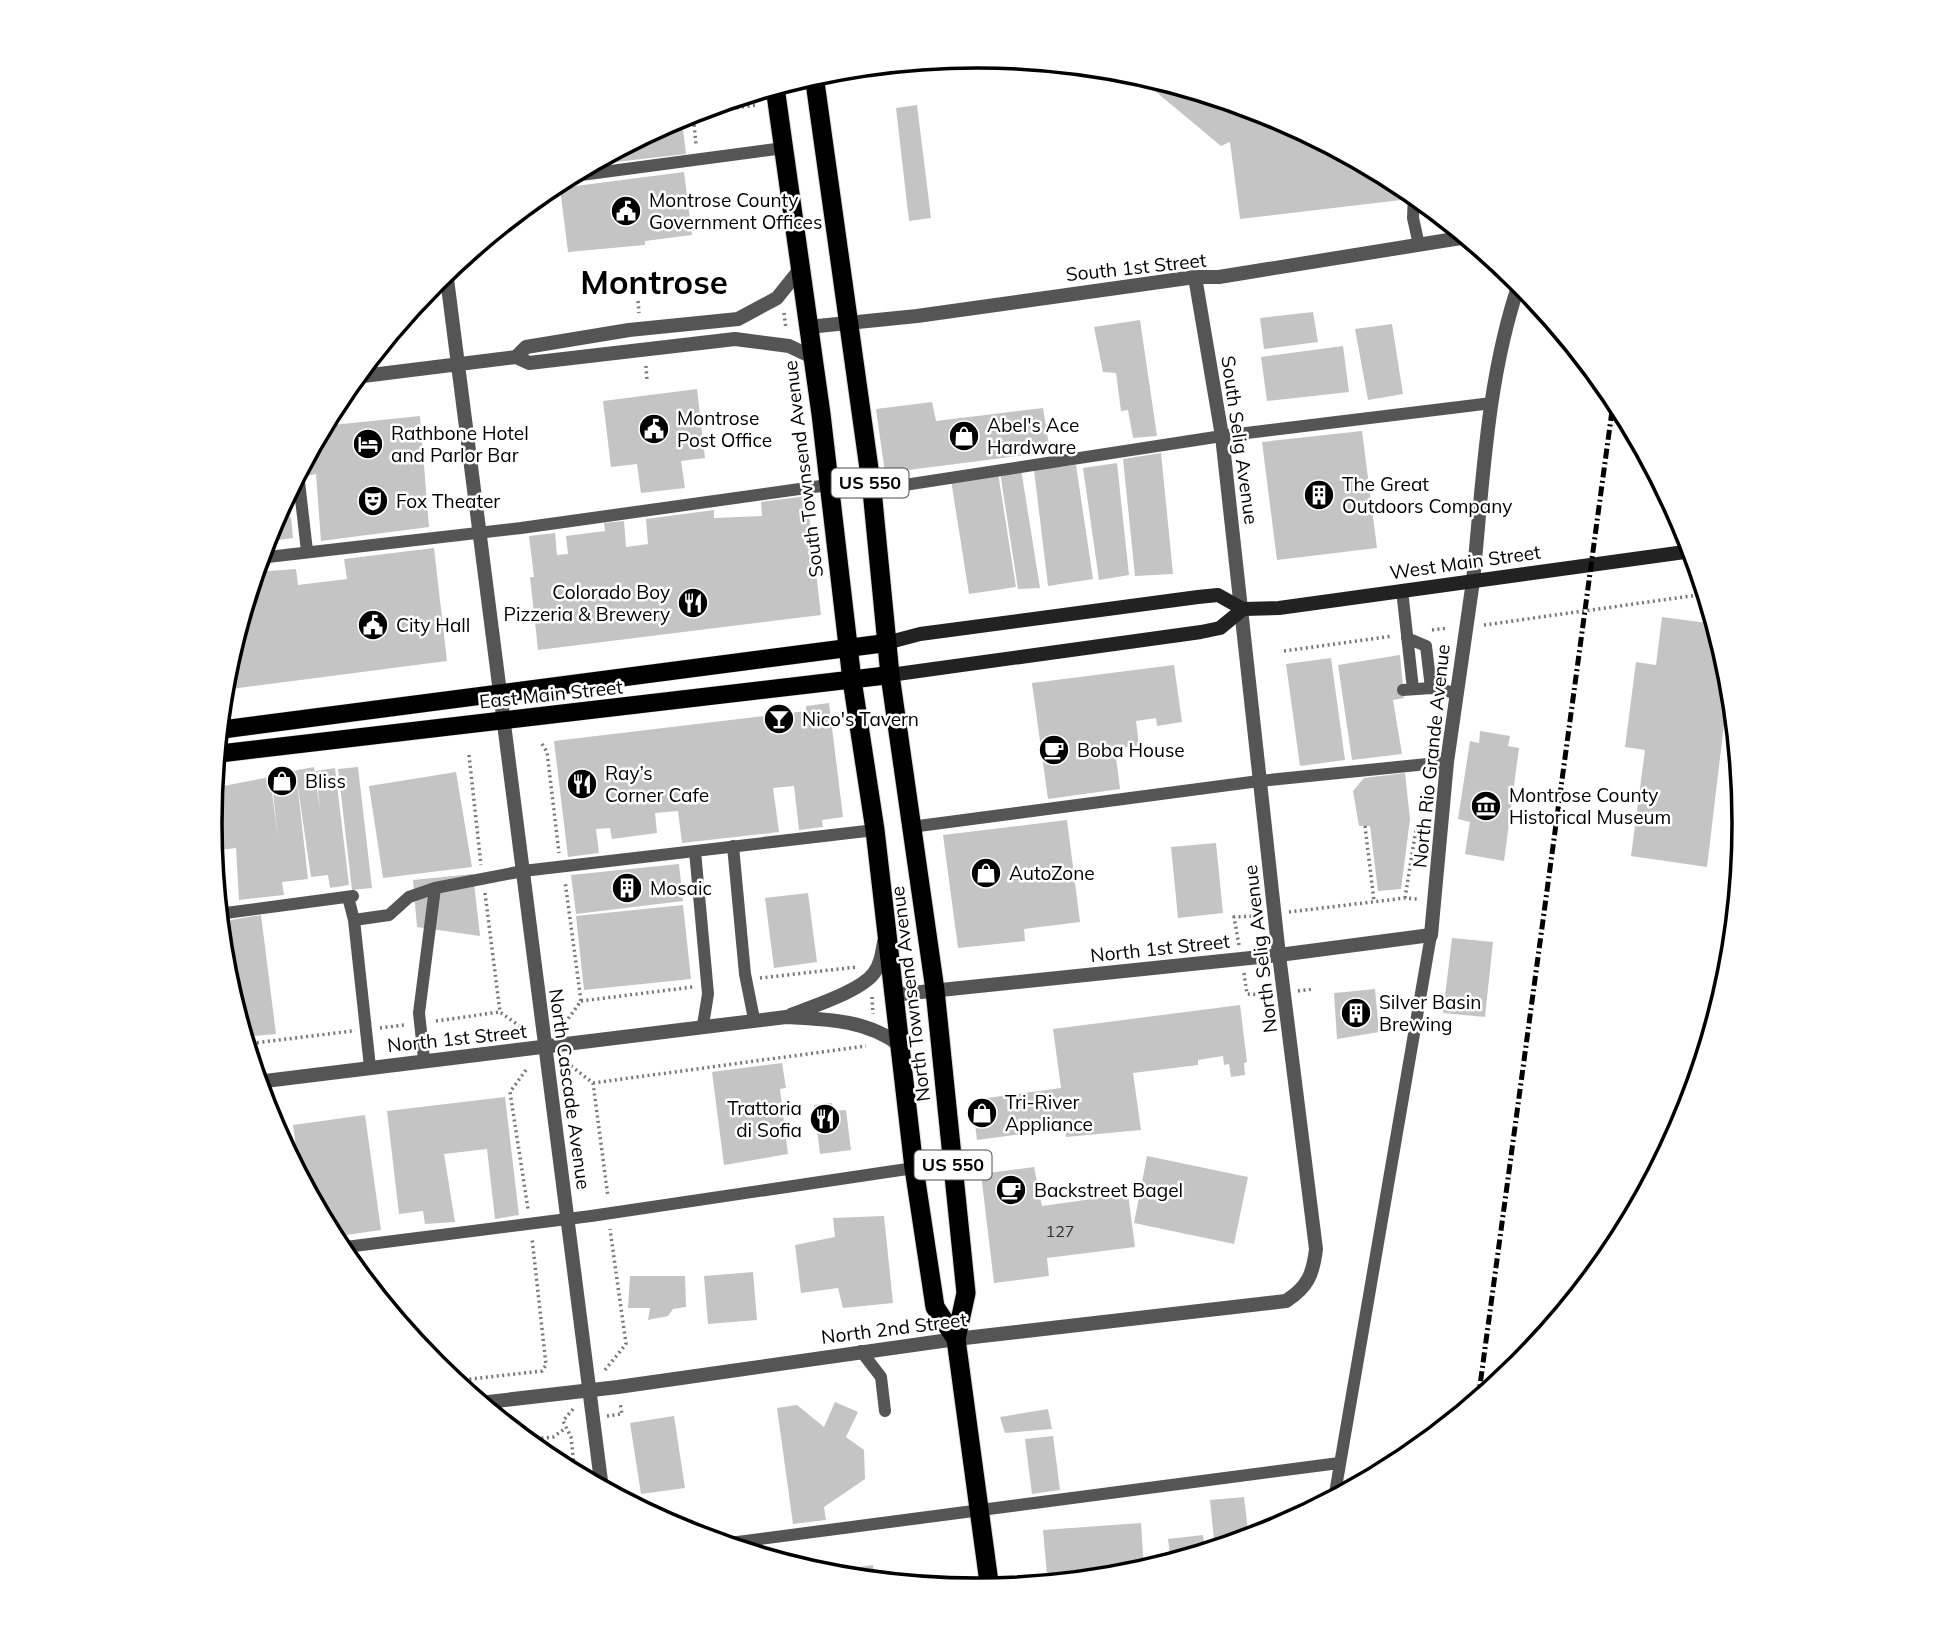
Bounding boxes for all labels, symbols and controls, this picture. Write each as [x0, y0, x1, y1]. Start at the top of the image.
place label: Montrose County Government Offices [649, 188, 822, 234]
public building icon: Montrose County Government Offices [609, 194, 643, 228]
street label: South 1st Street [1064, 248, 1208, 286]
district label: Montrose [580, 261, 728, 302]
street label: South Selig Avenue [1216, 354, 1264, 526]
street label: South Townsend Avenue [778, 359, 828, 579]
place label: Montrose Post Office [677, 406, 772, 452]
public building icon: Montrose Post Office [637, 412, 671, 446]
place label: Abel's Ace Hardware [987, 413, 1079, 459]
shop icon: Abel's Ace Hardware [947, 419, 981, 453]
place label: Rathbone Hotel and Parlor Bar [391, 421, 529, 467]
hotel icon: Rathbone Hotel and Parlor Bar [351, 427, 385, 461]
road number: US 550 [832, 468, 908, 498]
place label: The Great Outdoors Company [1342, 472, 1512, 518]
building icon: The Great Outdoors Company [1302, 478, 1336, 512]
theatre icon: Fox Theater [356, 484, 390, 518]
place label: Fox Theater [396, 489, 500, 513]
street label: West Main Street [1388, 539, 1542, 584]
place label: Colorado Boy Pizzeria & Brewery [504, 580, 670, 626]
restaurant icon: Colorado Boy Pizzeria & Brewery [676, 586, 710, 620]
public building icon: City Hall [356, 608, 390, 642]
place label: City Hall [396, 613, 470, 637]
street label: North Rio Grande Avenue [1407, 643, 1455, 869]
street label: East Main Street [478, 674, 624, 713]
bar icon: Nico's Tavern [762, 702, 796, 736]
place label: Nico's Tavern [802, 707, 919, 731]
cafe icon: Boba House [1037, 733, 1071, 767]
place label: Boba House [1077, 738, 1185, 762]
place label: Ray’s Corner Cafe [605, 761, 709, 807]
shop icon: Bliss [265, 764, 299, 798]
restaurant icon: Ray’s Corner Cafe [565, 767, 599, 801]
place label: Bliss [305, 769, 346, 793]
place label: Montrose County Historical Museum [1509, 783, 1671, 829]
museum icon: Montrose County Historical Museum [1469, 789, 1503, 823]
shop icon: AutoZone [969, 856, 1003, 890]
place label: AutoZone [1009, 861, 1095, 885]
street label: North Selig Avenue [1238, 864, 1282, 1034]
building icon: Mosaic [610, 871, 644, 905]
place label: Mosaic [650, 876, 712, 900]
street label: North Townsend Avenue [885, 885, 935, 1103]
street label: North 1st Street [1089, 929, 1231, 967]
street label: North Cascade Avenue [544, 987, 596, 1191]
place label: Silver Basin Brewing [1379, 990, 1481, 1036]
building icon: Silver Basin Brewing [1339, 996, 1373, 1030]
street label: North 1st Street [386, 1019, 528, 1057]
place label: Tri-River Appliance [1005, 1090, 1093, 1136]
place label: Trattoria di Sofia [727, 1096, 802, 1142]
shop icon: Tri-River Appliance [965, 1096, 999, 1130]
restaurant icon: Trattoria di Sofia [808, 1102, 842, 1136]
road number: US 550 [914, 1150, 992, 1180]
cafe icon: Backstreet Bagel [994, 1173, 1028, 1207]
place label: Backstreet Bagel [1034, 1178, 1183, 1202]
house number: 127 [1046, 1221, 1074, 1241]
street label: North 2nd Street [820, 1307, 969, 1349]

